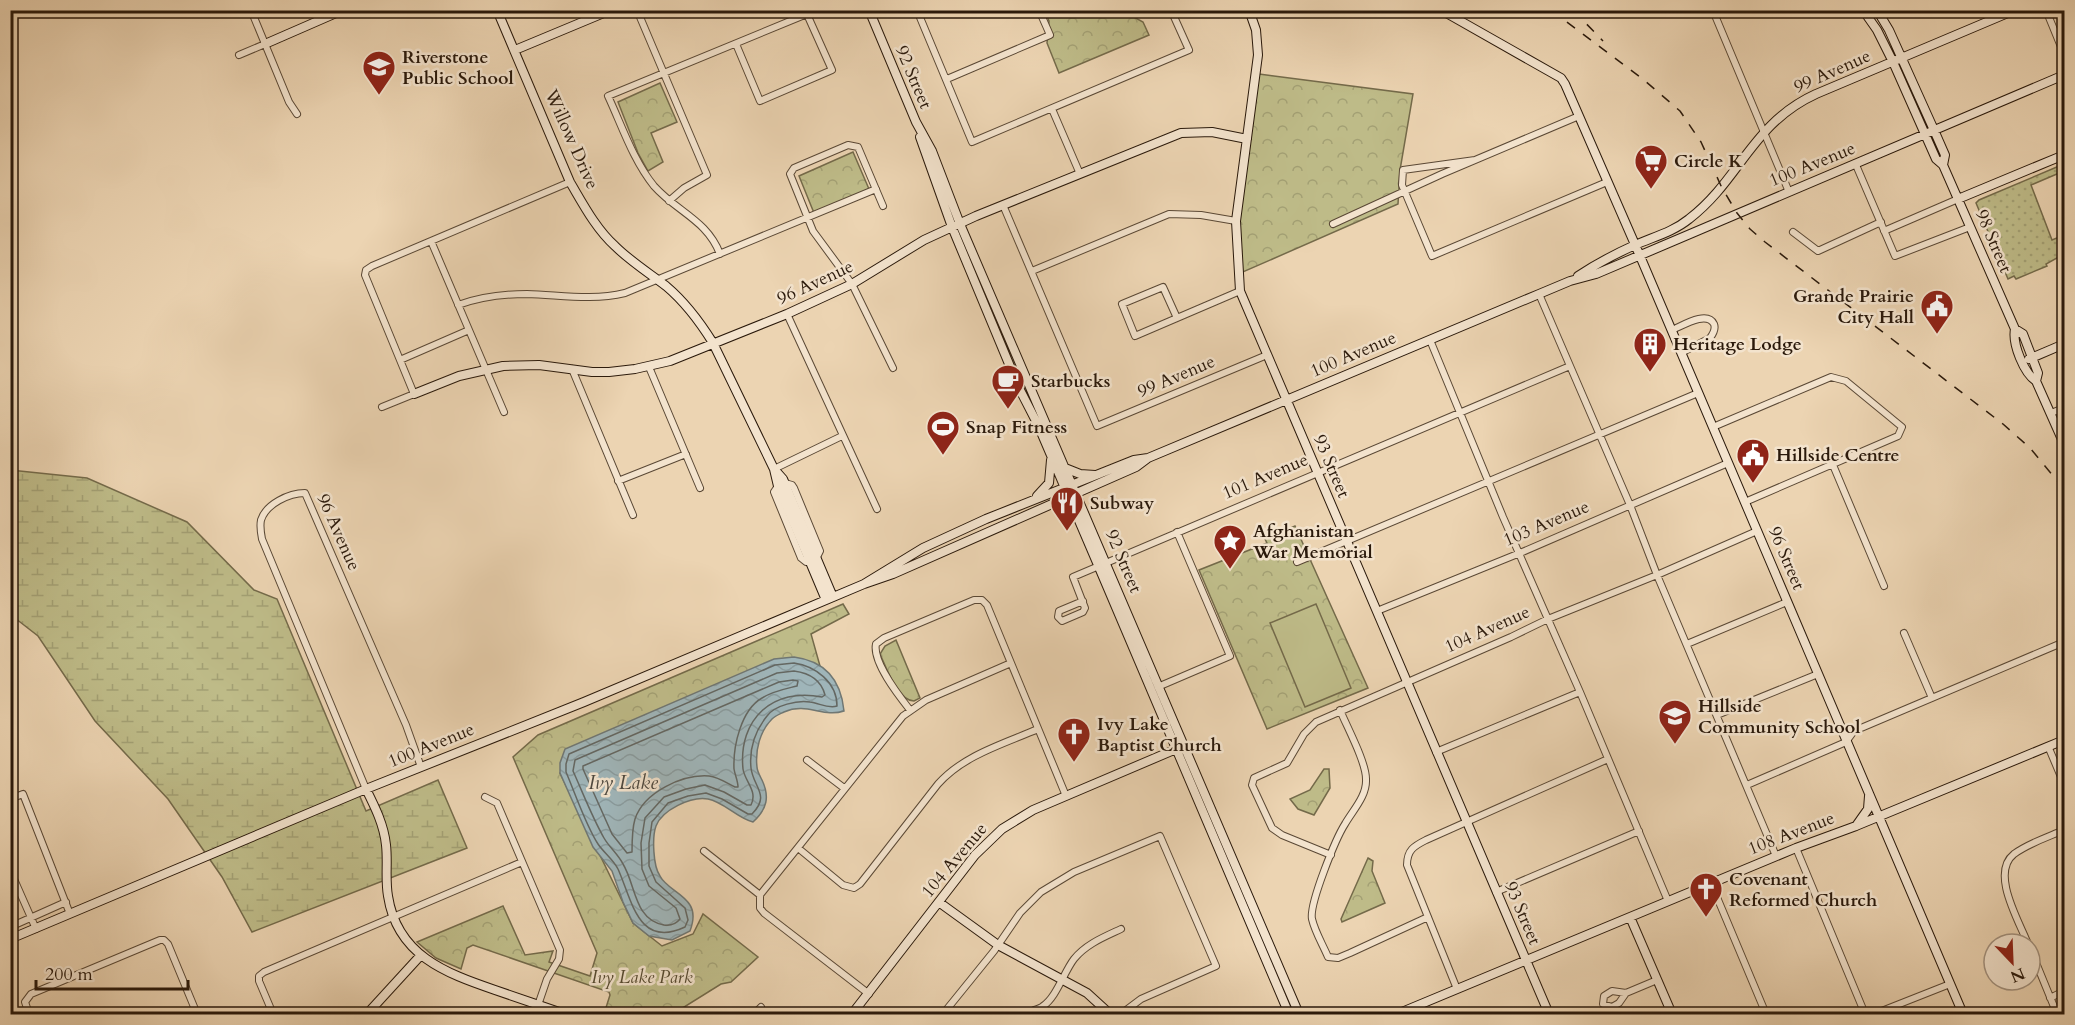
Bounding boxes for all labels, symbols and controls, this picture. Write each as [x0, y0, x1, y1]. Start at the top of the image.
street label: 92 Street [889, 42, 938, 113]
street label: 99 Avenue [1790, 43, 1875, 99]
place label: Riverstone Public School [402, 45, 514, 91]
school or university icon: Riverstone Public School [361, 49, 397, 96]
street label: Willow Drive [538, 84, 605, 193]
street label: 100 Avenue [1765, 136, 1859, 193]
supermarket icon: Circle K [1633, 143, 1669, 190]
place label: Circle K [1674, 149, 1743, 174]
street label: 98 Street [1969, 206, 2018, 277]
street label: 96 Avenue [773, 254, 857, 311]
place label: Grande Prairie City Hall [1793, 284, 1914, 330]
public building icon: Grande Prairie City Hall [1919, 288, 1955, 335]
street label: 100 Avenue [1306, 325, 1400, 384]
building icon: Heritage Lodge [1632, 326, 1668, 373]
place label: Heritage Lodge [1673, 332, 1802, 357]
street label: 99 Avenue [1134, 349, 1219, 404]
cafe icon: Starbucks [990, 363, 1026, 410]
place label: Starbucks [1031, 369, 1111, 394]
sports icon: Snap Fitness [925, 409, 961, 456]
place label: Snap Fitness [966, 415, 1067, 440]
street label: 93 Street [1307, 431, 1356, 502]
public building icon: Hillside Centre [1735, 437, 1771, 484]
place label: Hillside Centre [1776, 443, 1899, 468]
street label: 101 Avenue [1218, 447, 1312, 506]
restaurant icon: Subway [1049, 485, 1085, 532]
street label: 96 Avenue [311, 490, 367, 575]
place label: Subway [1090, 491, 1155, 516]
street label: 103 Avenue [1499, 494, 1593, 553]
place label: Afghanistan War Memorial [1252, 519, 1373, 565]
place icon: Afghanistan War Memorial [1212, 523, 1248, 570]
street label: 96 Street [1762, 523, 1811, 594]
street label: 92 Street [1099, 526, 1148, 597]
street label: 104 Avenue [1441, 600, 1534, 659]
place label: Hillside Community School [1698, 694, 1861, 740]
school or university icon: Hillside Community School [1657, 698, 1693, 745]
place label: Ivy Lake Baptist Church [1097, 712, 1222, 758]
church icon: Ivy Lake Baptist Church [1056, 716, 1092, 763]
street label: 100 Avenue [384, 717, 478, 774]
water label: Ivy Lake [588, 769, 658, 796]
street label: 108 Avenue [1744, 806, 1838, 861]
street label: 104 Avenue [916, 817, 993, 903]
place label: Covenant Reformed Church [1729, 867, 1877, 913]
church icon: Covenant Reformed Church [1688, 871, 1724, 918]
street label: 93 Street [1498, 878, 1547, 949]
north arrow [1982, 932, 2042, 992]
scale bar [36, 953, 188, 991]
text: 200 m [45, 962, 93, 987]
text: N [2007, 962, 2028, 988]
park label: Ivy Lake Park [591, 965, 693, 990]

